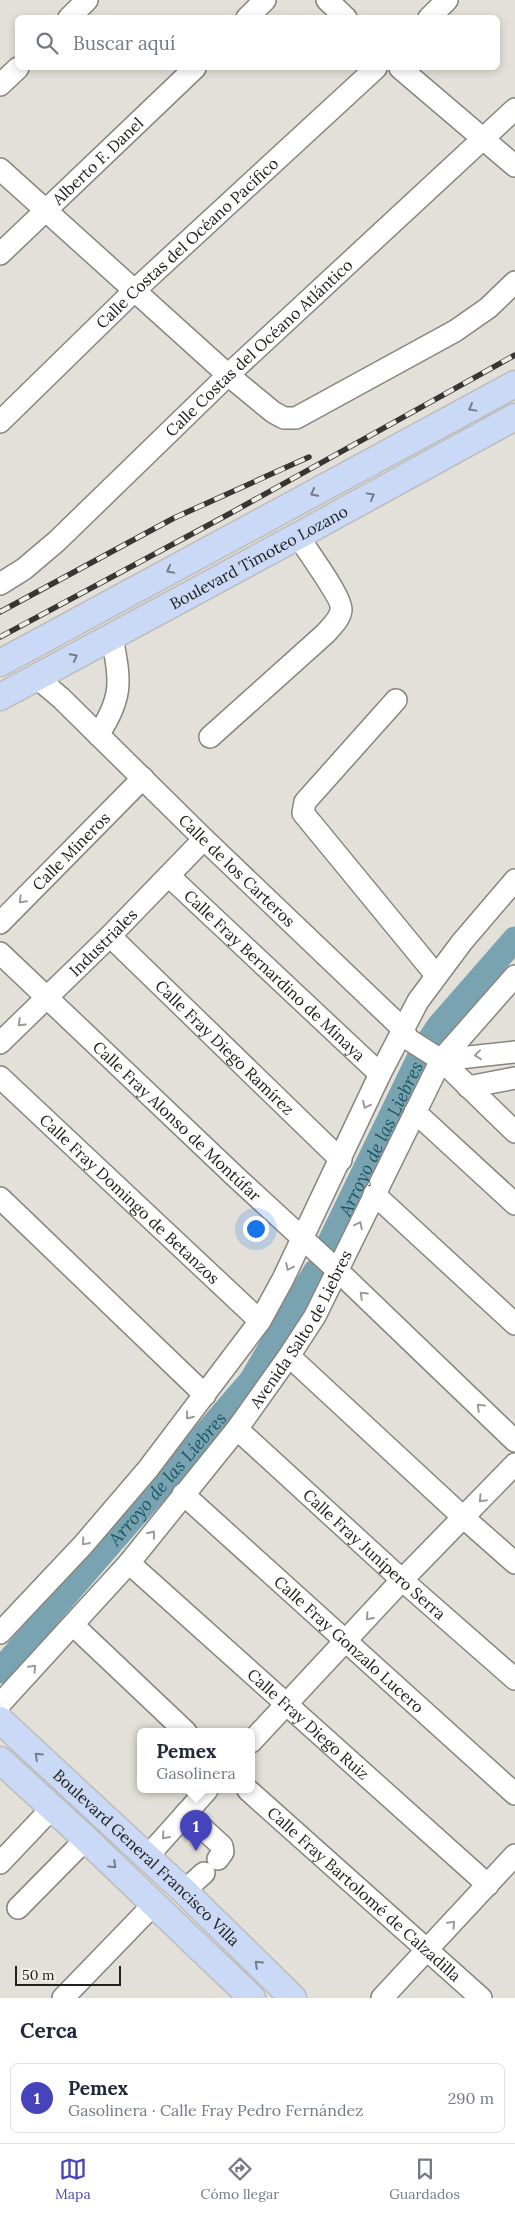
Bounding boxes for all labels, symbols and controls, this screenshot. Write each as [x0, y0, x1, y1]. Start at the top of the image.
search box [15, 15, 500, 70]
icon: search [33, 29, 61, 57]
text: Buscar aquí [73, 31, 175, 55]
street label: Alberto F. Danel [47, 113, 147, 210]
street label: Calle Costas del Océano Pacífico [92, 153, 282, 333]
street label: Calle Costas del Océano Atlántico [161, 255, 357, 441]
one-way arrow [469, 401, 478, 411]
one-way arrow [310, 487, 319, 497]
one-way arrow [365, 493, 374, 503]
street label: Boulevard Timoteo Lozano [166, 501, 351, 614]
one-way arrow [167, 563, 176, 573]
one-way arrow [68, 653, 77, 663]
street label: Calle Mineros [28, 808, 114, 895]
street label: Calle de los Carteros [175, 810, 300, 931]
street label: Calle Fray Bernardino de Minaya [180, 885, 370, 1065]
one-way arrow [19, 894, 28, 903]
street label: Industriales [65, 904, 141, 980]
street label: Calle Fray Diego Ramírez [151, 976, 298, 1119]
one-way arrow [18, 1017, 27, 1026]
street label: Calle Fray Alonso de Montúfar [89, 1037, 265, 1205]
one-way arrow [473, 1049, 481, 1060]
water label: Arroyo de las Liebres [332, 1057, 427, 1220]
one-way arrow [362, 1099, 372, 1108]
street label: Calle Fray Domingo de Betanzos [36, 1110, 224, 1288]
your location [243, 1216, 269, 1242]
one-way arrow [353, 1222, 363, 1231]
street label: Avenida Salto de Liebres [245, 1247, 356, 1413]
one-way arrow [284, 1262, 295, 1271]
one-way arrow [359, 1292, 368, 1301]
one-way arrow [477, 1404, 486, 1413]
water label: Arroyo de las Liebres [102, 1407, 231, 1550]
one-way arrow [186, 1410, 194, 1419]
street label: Calle Fray Junípero Serra [299, 1485, 450, 1624]
one-way arrow [479, 1494, 488, 1503]
one-way arrow [147, 1530, 156, 1539]
one-way arrow [82, 1536, 91, 1545]
street label: Calle Fray Gonzalo Lucero [270, 1571, 428, 1717]
one-way arrow [366, 1611, 375, 1620]
street label: Calle Fray Diego Ruiz [243, 1664, 374, 1784]
one-way arrow [27, 1665, 36, 1674]
popup [137, 1728, 255, 1793]
text: Pemex [156, 1739, 216, 1763]
one-way arrow [35, 1753, 44, 1762]
text: Gasolinera [156, 1763, 236, 1783]
street label: Boulevard General Francisco Villa [49, 1765, 244, 1950]
street label: Calle Fray Bartolomé de Calzadilla [263, 1802, 465, 1986]
pin: 1 [180, 1810, 212, 1851]
one-way arrow [162, 1831, 171, 1840]
one-way arrow [107, 1859, 116, 1868]
one-way arrow [446, 1921, 455, 1930]
one-way arrow [255, 1961, 264, 1970]
scale bar [15, 1963, 121, 1986]
text: 50 m [22, 1966, 55, 1984]
text: Cerca [20, 2017, 78, 2044]
text: Pemex [68, 2076, 128, 2100]
text: 1 [34, 2088, 40, 2108]
text: 290 m [448, 2088, 494, 2108]
text: Gasolinera · Calle Fray Pedro Fernández [68, 2100, 363, 2120]
tab: Mapa [55, 2155, 91, 2203]
tab: Cómo llegar [201, 2155, 279, 2203]
tab: Guardados [389, 2155, 460, 2203]

